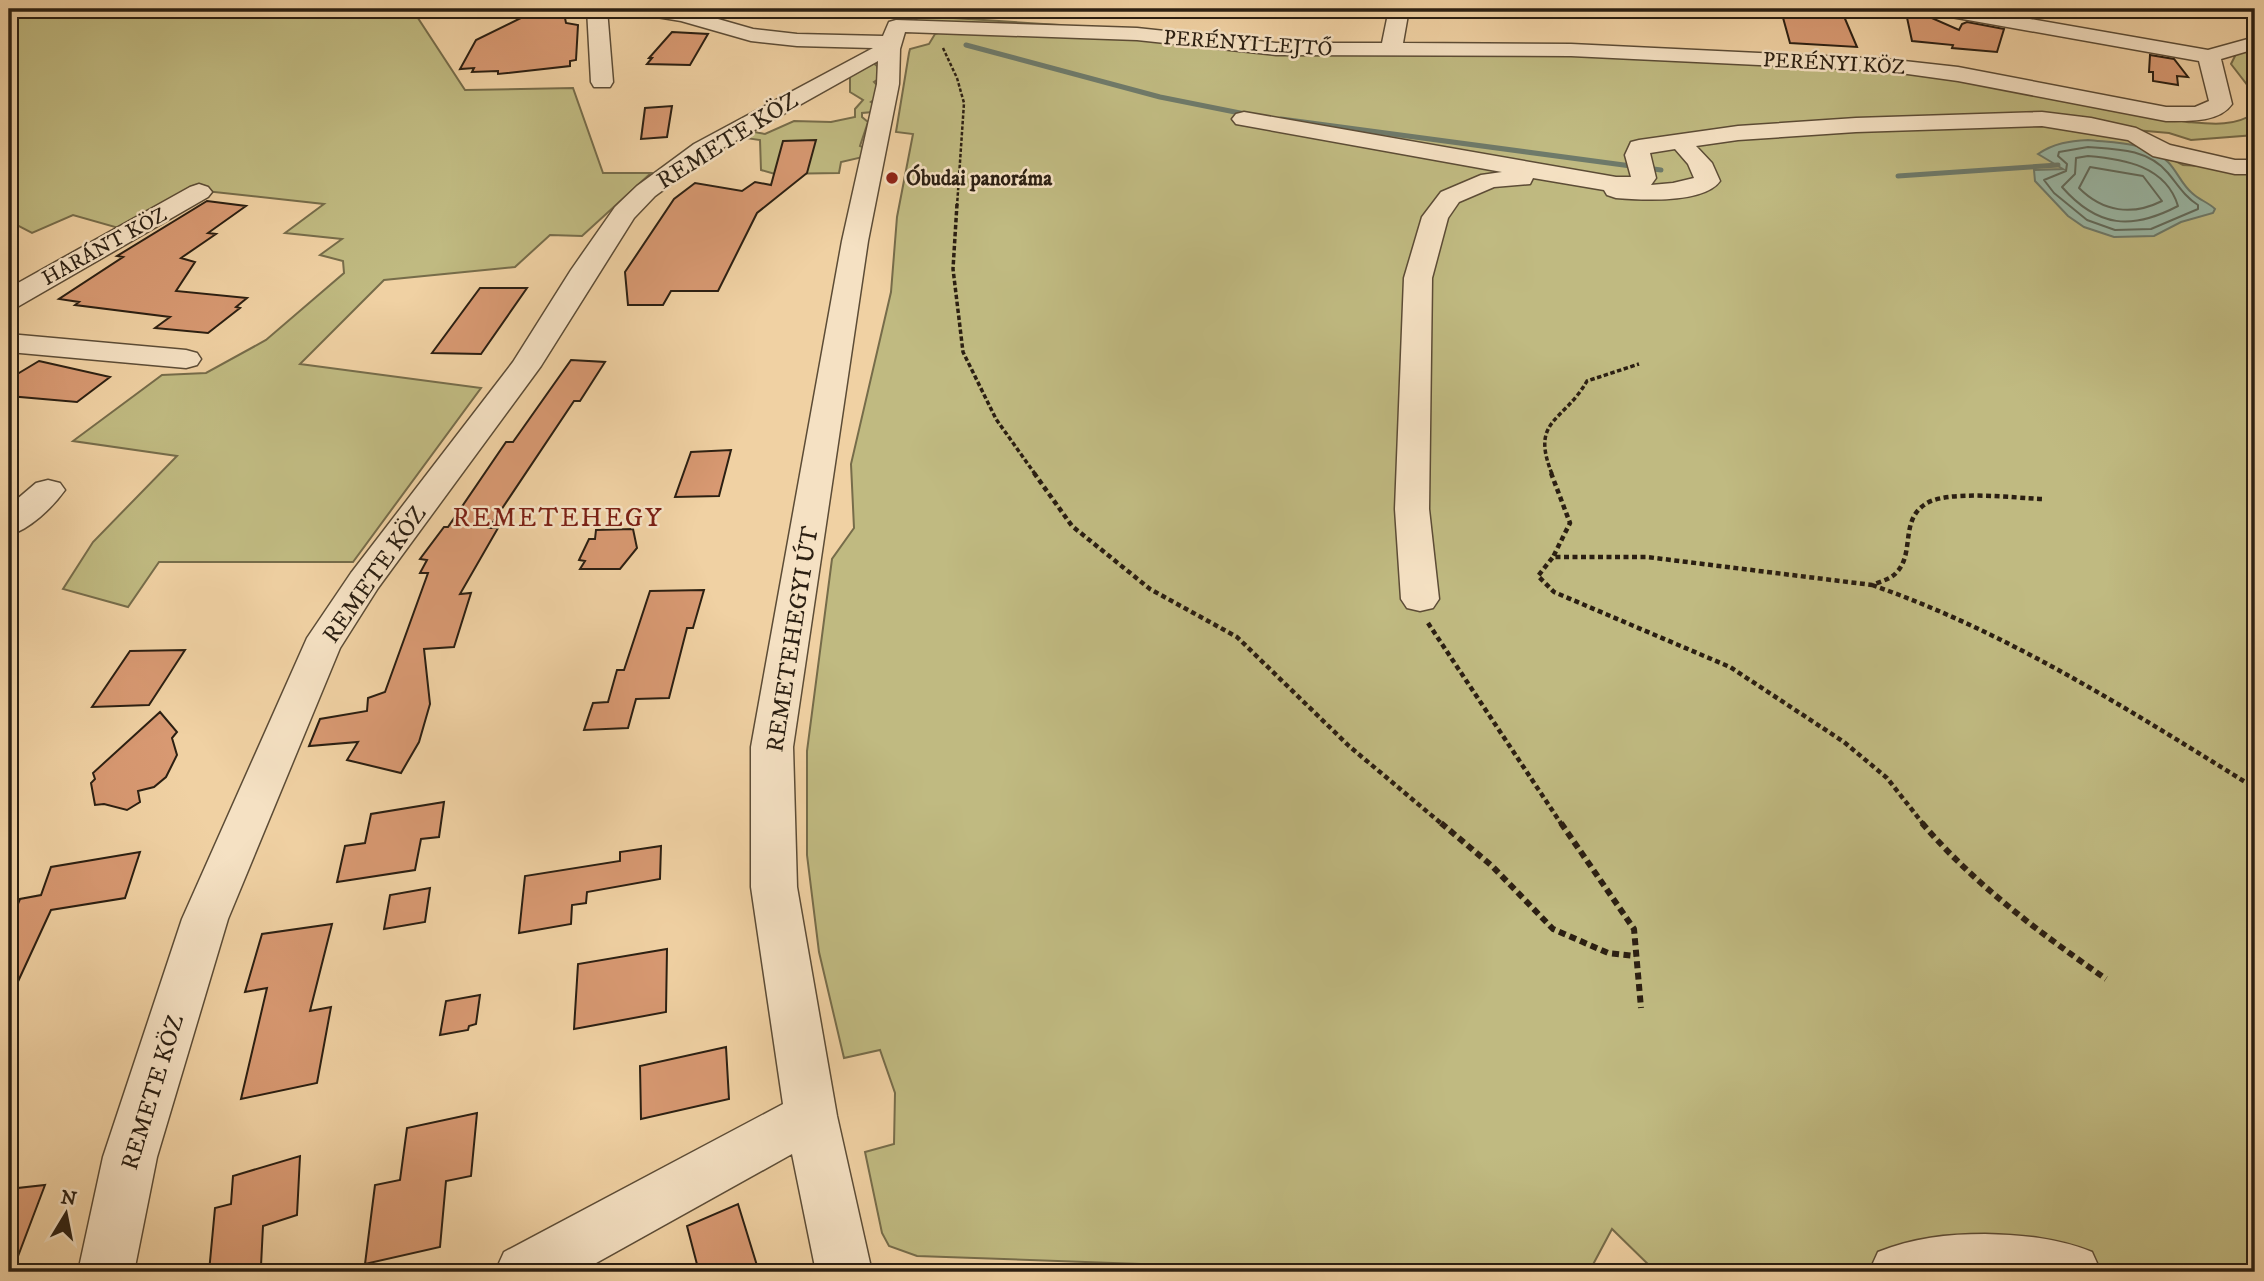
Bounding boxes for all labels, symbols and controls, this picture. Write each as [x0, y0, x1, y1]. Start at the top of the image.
street label: PERÉNYI LEJTŐ [1163, 23, 1333, 63]
street label: PERÉNYI KÖZ [1762, 46, 1906, 81]
street label: REMETE KÖZ [651, 85, 804, 196]
place label: Óbudai panoráma [906, 164, 1053, 192]
marker: Óbudai panoráma [884, 170, 900, 186]
street label: HARÁNT KÖZ [37, 200, 171, 292]
street label: REMETE KÖZ [316, 500, 433, 649]
district label: REMETEHEGY [453, 502, 663, 535]
street label: REMETEHEGYI ÚT [759, 524, 826, 754]
street label: REMETE KÖZ [115, 1011, 191, 1174]
north arrow [32, 1180, 102, 1250]
text: N [59, 1186, 79, 1211]

